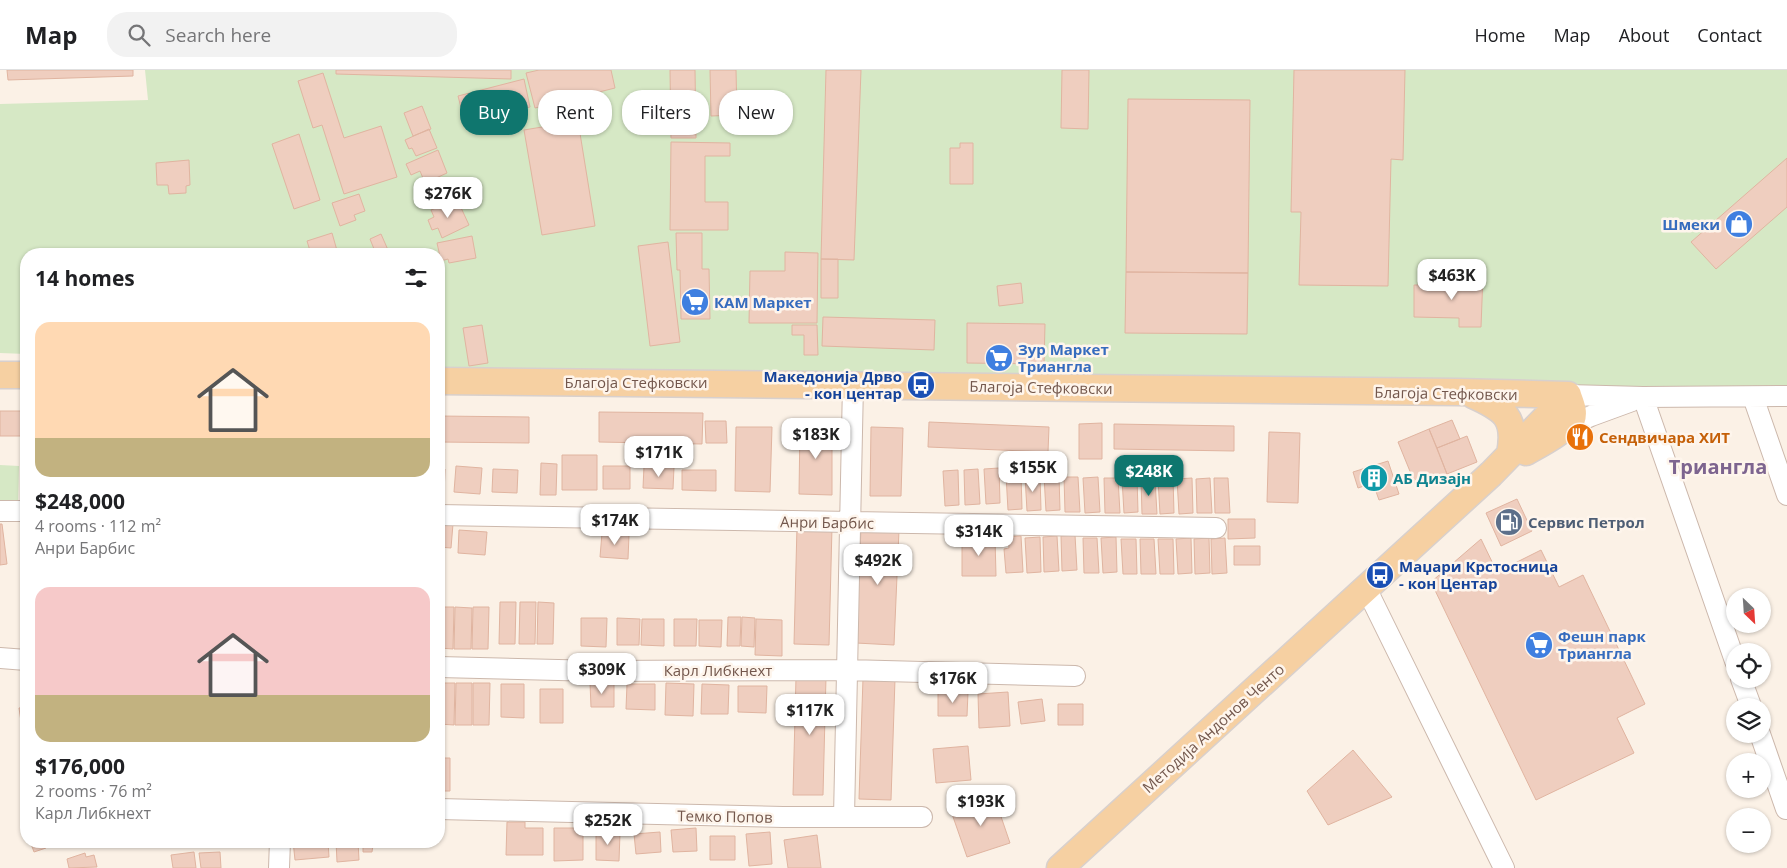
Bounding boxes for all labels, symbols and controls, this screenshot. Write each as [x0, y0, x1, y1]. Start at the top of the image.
search box [107, 12, 457, 57]
text: Map [25, 18, 77, 51]
icon: search [125, 21, 153, 49]
text: Search here [165, 22, 271, 48]
text: Home [1475, 23, 1525, 47]
text: Map [1553, 23, 1591, 47]
text: About [1619, 23, 1669, 47]
text: Contact [1697, 23, 1762, 47]
chip: Buy [460, 90, 528, 135]
chip: Rent [538, 90, 612, 135]
chip: Filters [622, 90, 709, 135]
chip: New [719, 90, 793, 135]
pin: $276K [413, 176, 483, 219]
text: $276K [424, 182, 472, 204]
shop icon: Шмеки [1724, 209, 1754, 239]
place label: Шмеки [1662, 214, 1720, 234]
pin: $463K [1417, 258, 1487, 301]
text: 14 homes [35, 264, 135, 292]
icon: filters [402, 264, 430, 292]
text: $463K [1428, 264, 1476, 286]
supermarket icon: КАМ Маркет [680, 287, 710, 317]
place label: КАМ Маркет [714, 292, 812, 312]
place label: Зур Маркет Триангла [1018, 339, 1109, 376]
supermarket icon: Зур Маркет Триангла [984, 343, 1014, 373]
icon: home [188, 355, 278, 445]
place label: Македонија Дрво - кон центар [763, 366, 902, 403]
bus stop icon: Македонија Дрво - кон центар [906, 370, 936, 400]
street label: Благоја Стефковски [564, 372, 708, 392]
street label: Благоја Стефковски [969, 376, 1113, 398]
street label: Благоја Стефковски [1374, 382, 1518, 404]
pin: $183K [781, 418, 851, 460]
restaurant icon: Сендвичара ХИТ [1565, 422, 1595, 452]
text: $183K [792, 423, 840, 445]
place label: Сендвичара ХИТ [1599, 427, 1730, 447]
pin: $171K [624, 436, 694, 478]
text: $171K [635, 441, 683, 463]
pin: $155K [998, 450, 1068, 493]
district label: Триангла [1669, 453, 1767, 480]
pin: $248K [1114, 454, 1184, 497]
text: $155K [1009, 456, 1057, 478]
text: $248K [1125, 460, 1173, 482]
building icon: АБ Дизајн [1359, 463, 1389, 493]
place label: АБ Дизајн [1393, 468, 1471, 488]
text: $248,000 [35, 487, 125, 515]
pin: $174K [580, 504, 650, 546]
fuel station icon: Сервис Петрол [1494, 507, 1524, 537]
text: $174K [591, 509, 639, 531]
street label: Анри Барбис [780, 511, 874, 533]
place label: Сервис Петрол [1528, 512, 1645, 532]
pin: $314K [944, 514, 1014, 557]
text: 4 rooms · 112 m² [35, 515, 161, 537]
text: $314K [955, 520, 1003, 542]
text: Анри Барбис [35, 537, 135, 559]
pin: $492K [843, 544, 913, 586]
text: $492K [854, 549, 902, 571]
place label: Маџари Крстосница - кон Центар [1399, 556, 1558, 593]
bus stop icon: Маџари Крстосница - кон Центар [1365, 560, 1395, 590]
north arrow [1726, 588, 1771, 632]
map controls [1726, 588, 1771, 853]
icon: home [188, 620, 278, 710]
place label: Фешн парк Триангла [1558, 626, 1646, 663]
supermarket icon: Фешн парк Триангла [1524, 630, 1554, 660]
button: locate [1726, 643, 1771, 688]
pin: $309K [567, 652, 637, 695]
text: $309K [578, 658, 626, 680]
street label: Методија Андонов Ченто [1138, 659, 1288, 797]
street label: Карл Либкнехт [664, 660, 772, 680]
pin: $176K [918, 662, 988, 704]
text: $176K [929, 667, 977, 689]
pin: $117K [775, 694, 845, 736]
button: layers [1726, 698, 1771, 743]
text: $117K [786, 699, 834, 721]
text: $176,000 [35, 752, 125, 780]
button: + [1726, 753, 1771, 798]
text: 2 rooms · 76 m² [35, 780, 152, 802]
pin: $193K [946, 784, 1016, 827]
text: $193K [957, 790, 1005, 812]
text: Карл Либкнехт [35, 802, 151, 824]
pin: $252K [573, 804, 643, 846]
street label: Темко Попов [677, 805, 773, 827]
button: − [1726, 808, 1771, 853]
text: $252K [584, 809, 632, 831]

